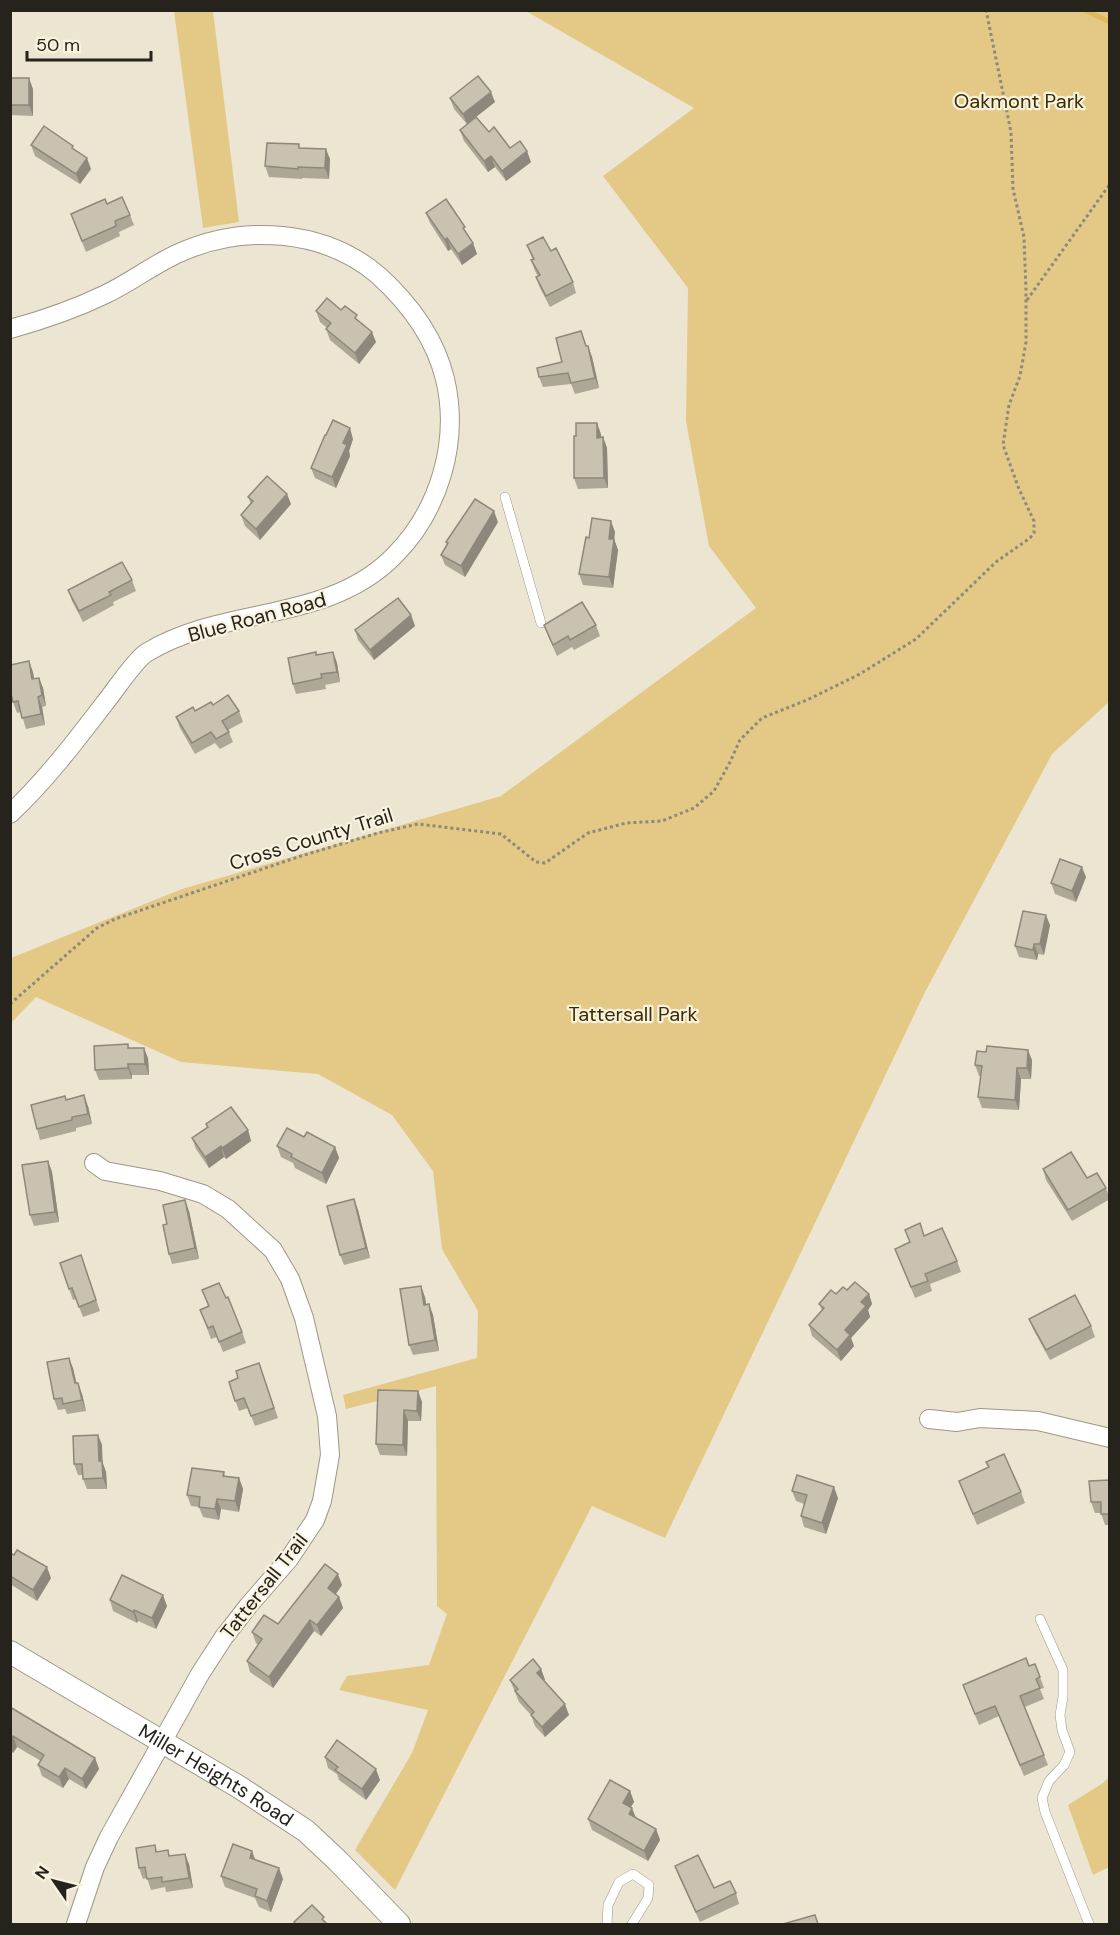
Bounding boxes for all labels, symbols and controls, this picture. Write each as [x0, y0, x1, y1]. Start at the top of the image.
scale bar [27, 24, 152, 62]
text: 50 m [36, 33, 80, 57]
park label: Oakmont Park [954, 88, 1084, 114]
street label: Blue Roan Road [185, 586, 329, 648]
street label: Cross County Trail [226, 802, 396, 876]
park label: Tattersall Park [568, 1001, 698, 1027]
street label: Tattersall Trail [215, 1528, 313, 1644]
street label: Miller Heights Road [134, 1718, 299, 1832]
north arrow [24, 1851, 84, 1911]
text: N [30, 1862, 54, 1883]

